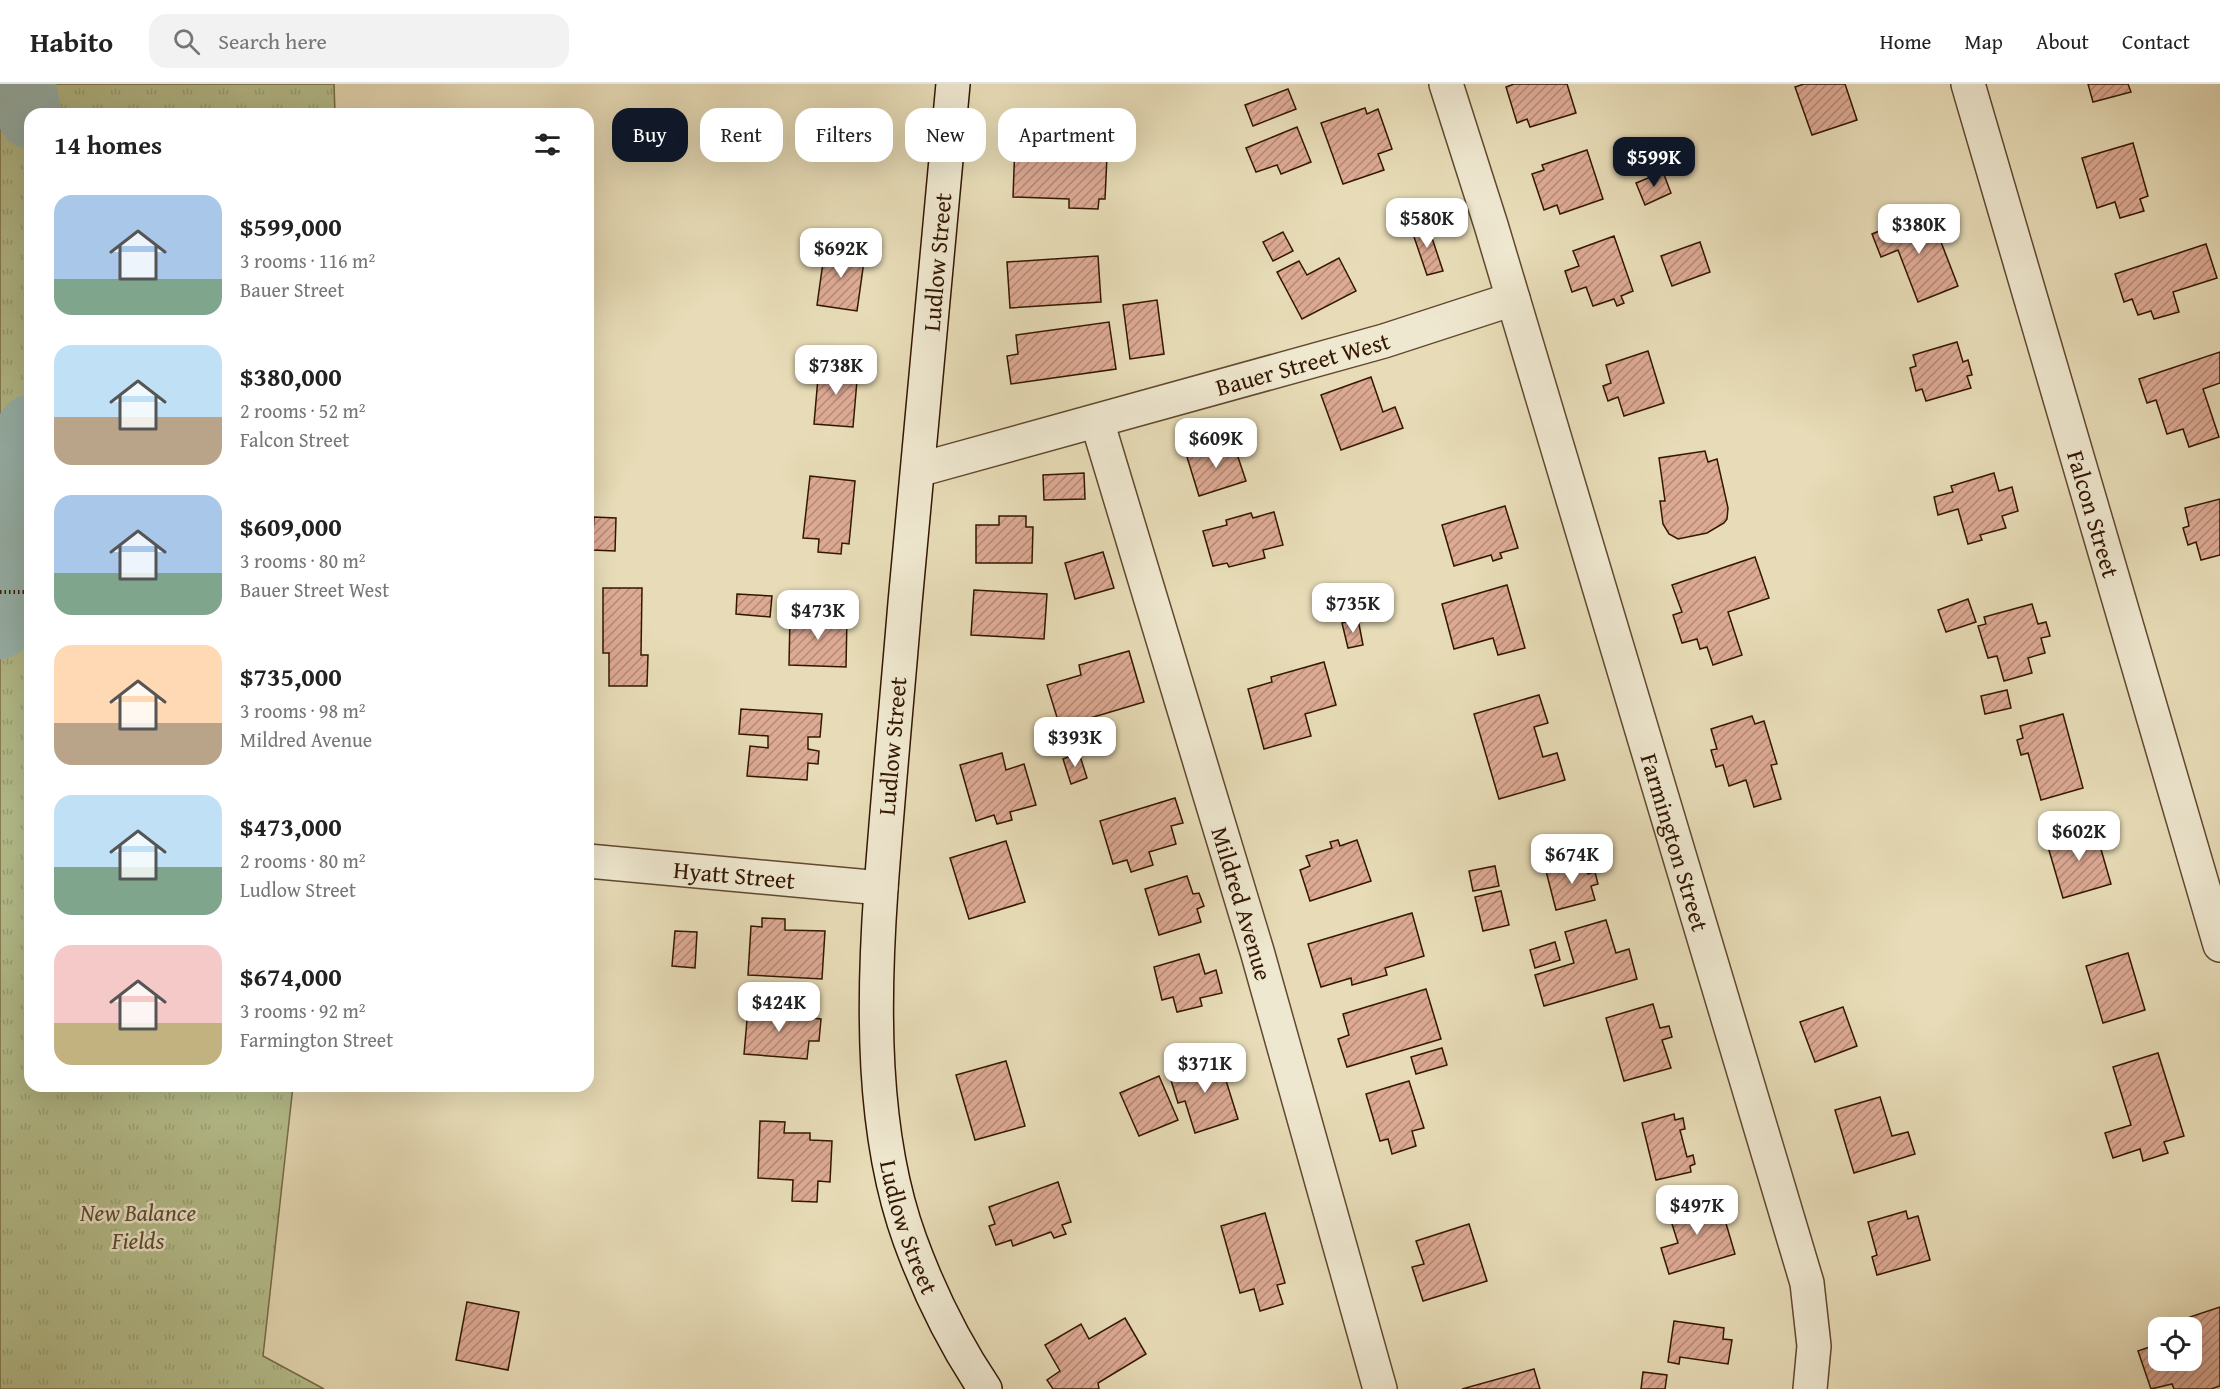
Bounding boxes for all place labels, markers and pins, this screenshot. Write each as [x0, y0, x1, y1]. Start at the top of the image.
pin: $599K [1612, 137, 1696, 188]
pin: $580K [1385, 198, 1469, 249]
pin: $380K [1877, 204, 1961, 255]
pin: $692K [799, 228, 883, 279]
pin: $738K [794, 345, 878, 396]
pin: $609K [1174, 418, 1258, 469]
pin: $735K [1311, 583, 1395, 634]
pin: $473K [776, 590, 860, 641]
pin: $393K [1033, 717, 1117, 768]
pin: $602K [2037, 811, 2121, 862]
pin: $674K [1530, 834, 1614, 885]
pin: $424K [737, 982, 821, 1033]
pin: $371K [1163, 1043, 1247, 1094]
pin: $497K [1655, 1185, 1739, 1236]

